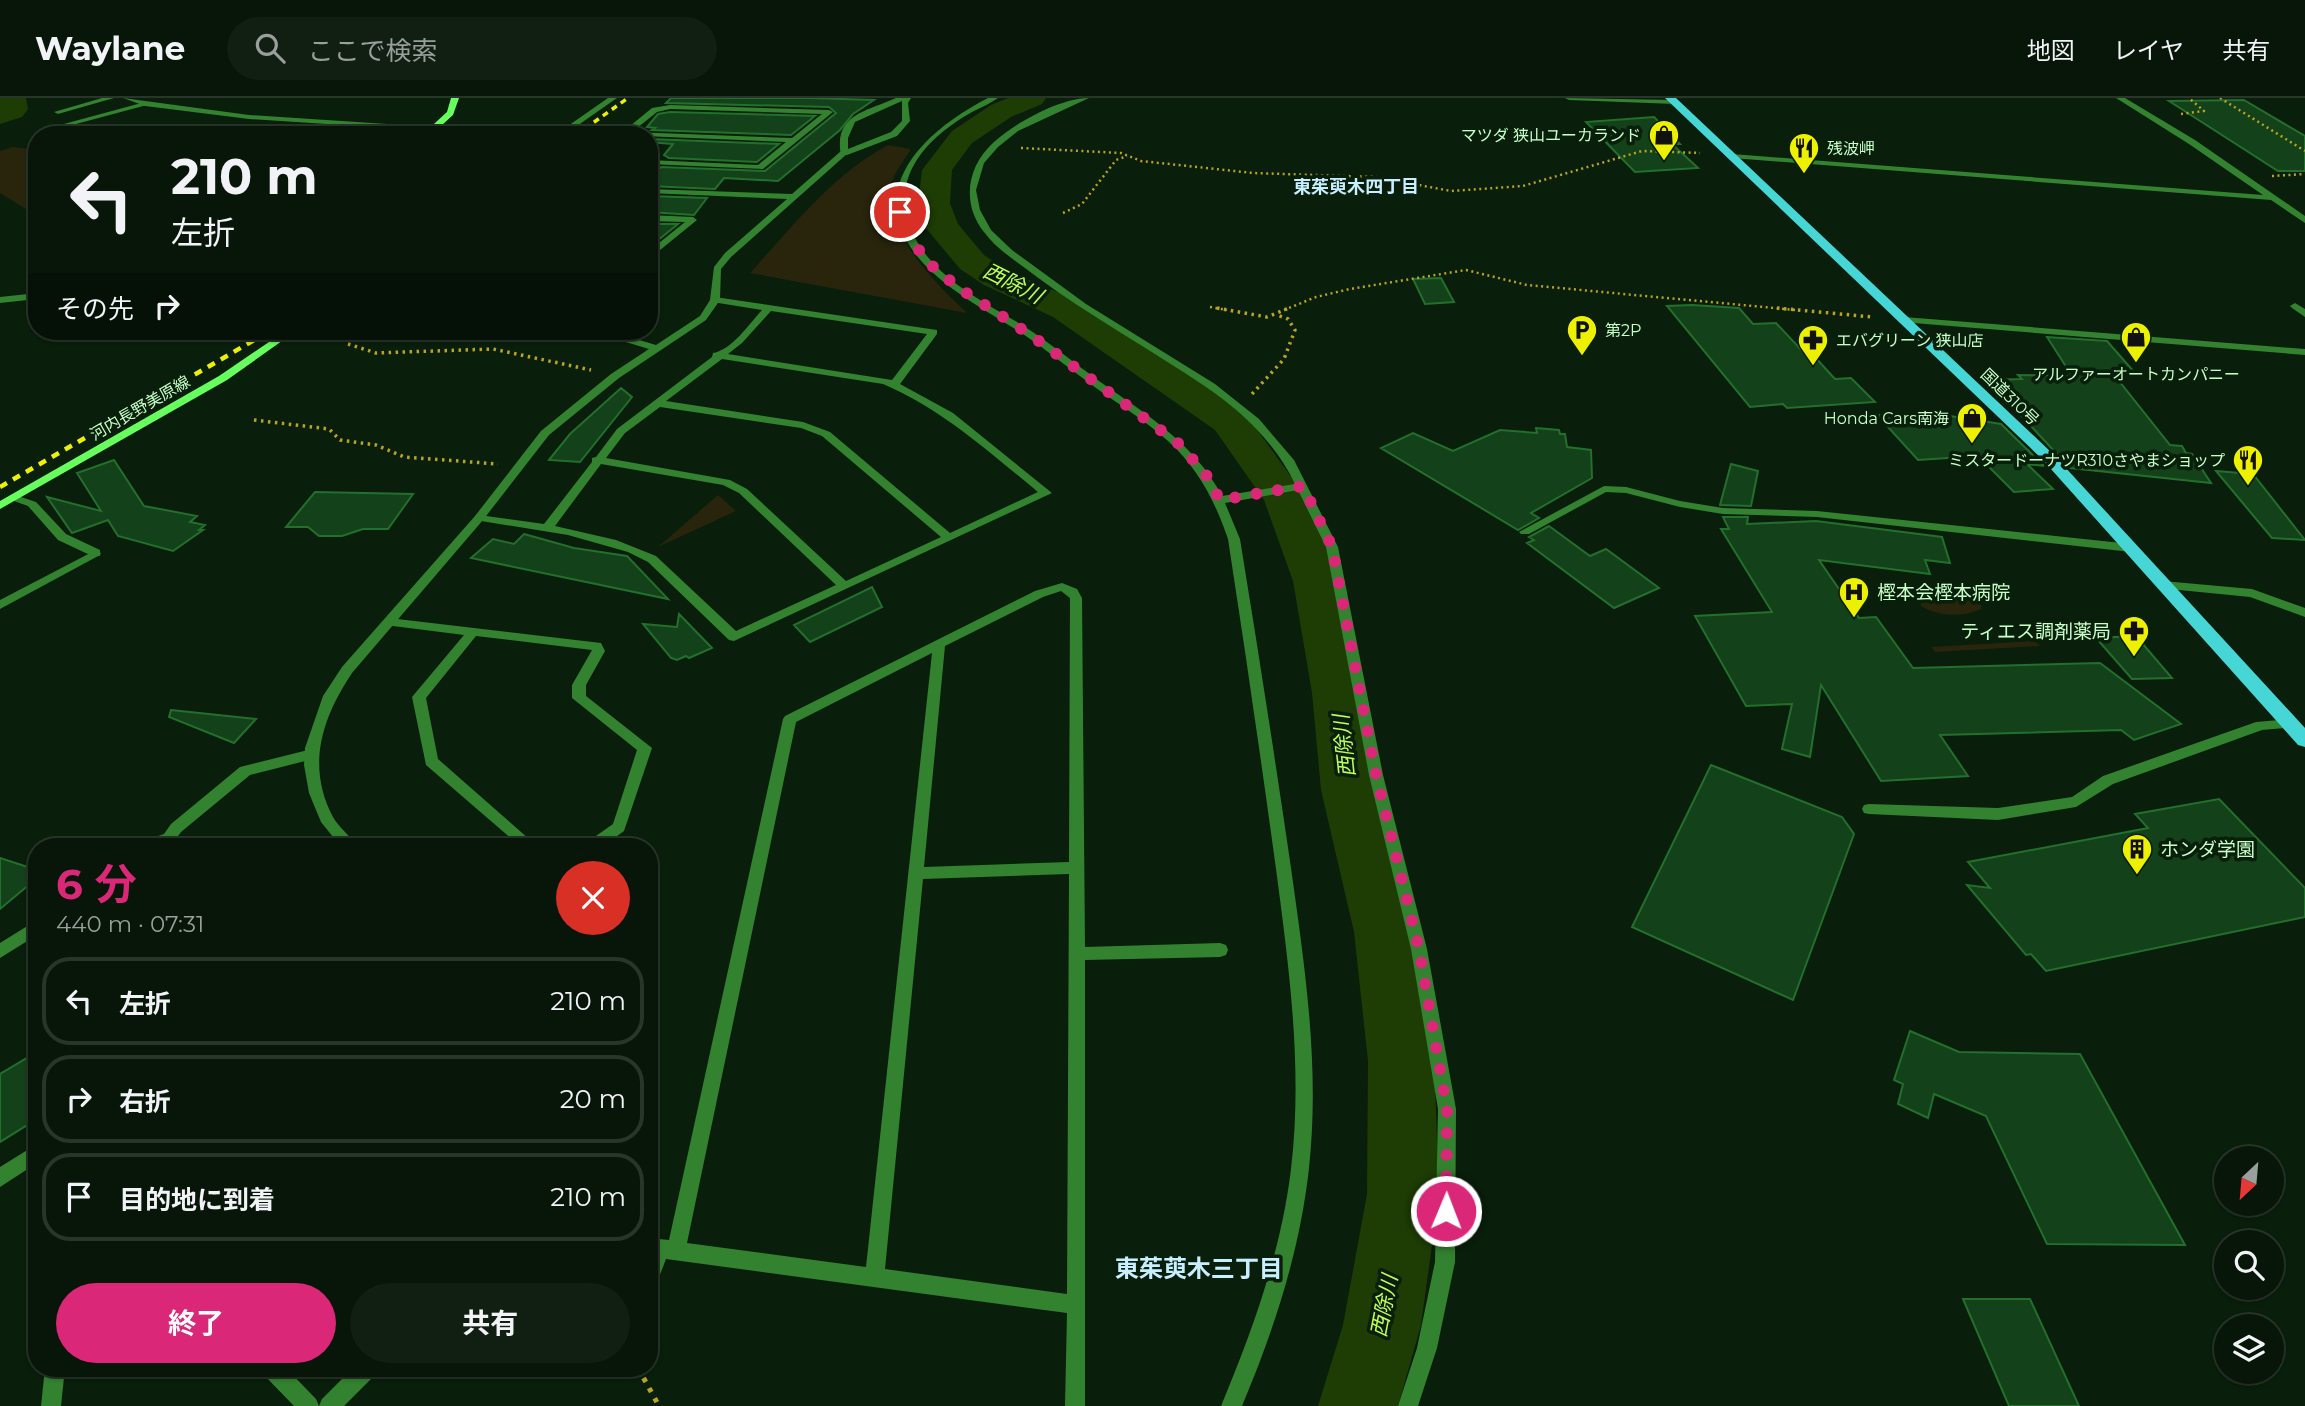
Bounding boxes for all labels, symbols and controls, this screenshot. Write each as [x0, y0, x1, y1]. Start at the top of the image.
search box [227, 17, 717, 80]
text: Waylane [35, 28, 185, 68]
icon: search [251, 29, 289, 67]
text: ここで検索 [307, 35, 437, 67]
text: 地図 [2027, 36, 2075, 65]
text: レイヤ [2113, 36, 2184, 65]
text: 共有 [2222, 36, 2270, 65]
shop icon: マツダ 狭山ユーカランド [1647, 118, 1681, 162]
place label: マツダ 狭山ユーカランド [1461, 126, 1641, 145]
restaurant icon: 残波岬 [1787, 131, 1821, 175]
place label: 残波岬 [1827, 139, 1875, 158]
text: 210 m [171, 147, 318, 206]
icon: left [56, 154, 147, 245]
district label: 東茱萸木四丁目 [1293, 176, 1419, 198]
pin [870, 182, 930, 242]
icon: arrive [881, 193, 919, 231]
text: 左折 [171, 213, 235, 252]
water label: 西除川 [979, 258, 1049, 309]
icon: right [148, 287, 186, 325]
text: その先 [56, 293, 134, 325]
parking icon: 第2P [1565, 313, 1599, 357]
shop icon: アルファーオートカンパニー [2119, 320, 2153, 364]
place label: 第2P [1605, 321, 1642, 340]
pharmacy icon: エバグリーン 狭山店 [1796, 323, 1830, 367]
place label: エバグリーン 狭山店 [1836, 331, 1983, 350]
street label: 国道310号 [1977, 365, 2043, 429]
place label: アルファーオートカンパニー [2032, 365, 2240, 384]
street label: 河内長野美原線 [87, 372, 193, 444]
shop icon: Honda Cars南海 [1955, 401, 1989, 445]
place label: Honda Cars南海 [1824, 409, 1949, 428]
restaurant icon: ミスタードーナツR310さやまショップ [2231, 443, 2265, 487]
place label: ミスタードーナツR310さやまショップ [1948, 451, 2225, 470]
hospital icon: 樫本会樫本病院 [1837, 575, 1871, 619]
place label: 樫本会樫本病院 [1877, 581, 2010, 604]
pharmacy icon: ティエス調剤薬局 [2117, 614, 2151, 658]
place label: ティエス調剤薬局 [1960, 620, 2111, 643]
water label: 西除川 [1328, 711, 1360, 779]
building icon: ホンダ学園 [2120, 832, 2154, 876]
place label: ホンダ学園 [2160, 838, 2255, 861]
text: 6 分 [56, 858, 137, 910]
button: close [556, 861, 630, 935]
text: 440 m · 07:31 [56, 910, 204, 938]
icon: left [60, 982, 98, 1020]
text: 210 m [550, 985, 626, 1017]
text: 左折 [119, 988, 171, 1020]
icon: right [60, 1080, 98, 1118]
text: 20 m [560, 1083, 626, 1115]
text: 右折 [119, 1086, 171, 1118]
north arrow [2214, 1146, 2284, 1216]
map controls [2214, 1146, 2284, 1384]
position arrow [1409, 1174, 1483, 1248]
icon: arrive [60, 1178, 98, 1216]
text: 210 m [550, 1181, 626, 1213]
text: 目的地に到着 [119, 1184, 275, 1216]
button: search [2214, 1230, 2284, 1300]
district label: 東茱萸木三丁目 [1115, 1254, 1283, 1283]
water label: 西除川 [1366, 1271, 1403, 1339]
button: 終了 [56, 1283, 336, 1363]
button: 共有 [350, 1283, 630, 1363]
button: layers [2214, 1314, 2284, 1384]

